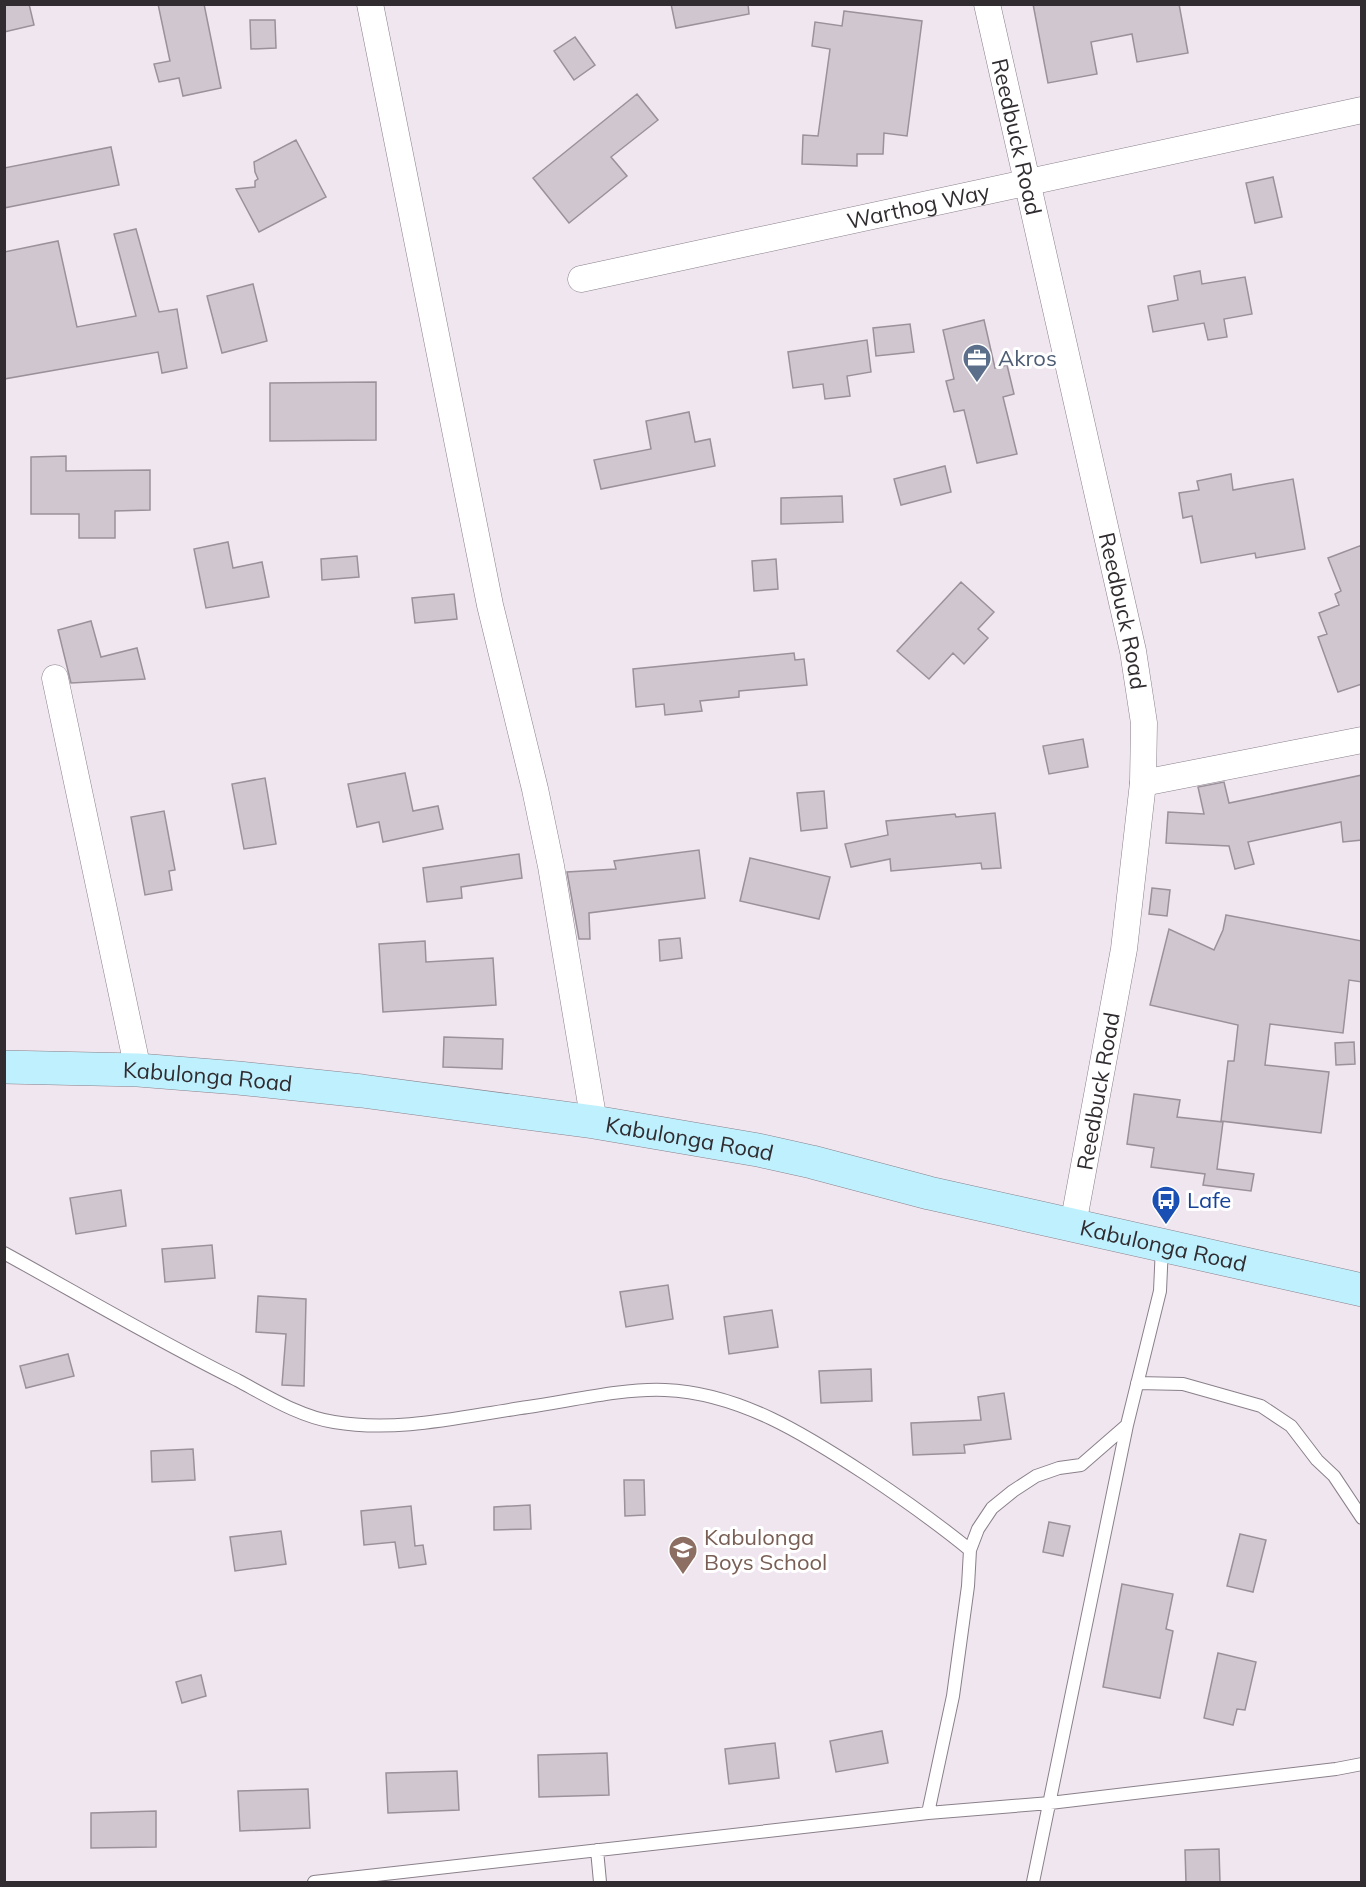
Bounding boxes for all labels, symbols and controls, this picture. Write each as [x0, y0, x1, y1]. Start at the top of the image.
street label: Reedbuck Road [986, 56, 1048, 218]
street label: Warthog Way [844, 177, 992, 235]
office icon: Akros [961, 342, 993, 384]
place label: Akros [998, 344, 1057, 372]
street label: Reedbuck Road [1093, 530, 1153, 691]
street label: Reedbuck Road [1070, 1010, 1126, 1172]
street label: Kabulonga Road [123, 1056, 294, 1098]
street label: Kabulonga Road [603, 1110, 776, 1167]
bus stop icon: Lafe [1150, 1184, 1182, 1226]
place label: Lafe [1187, 1186, 1231, 1214]
street label: Kabulonga Road [1077, 1213, 1249, 1278]
place label: Kabulonga Boys School [704, 1523, 827, 1576]
school or university icon: Kabulonga Boys School [667, 1534, 699, 1576]

